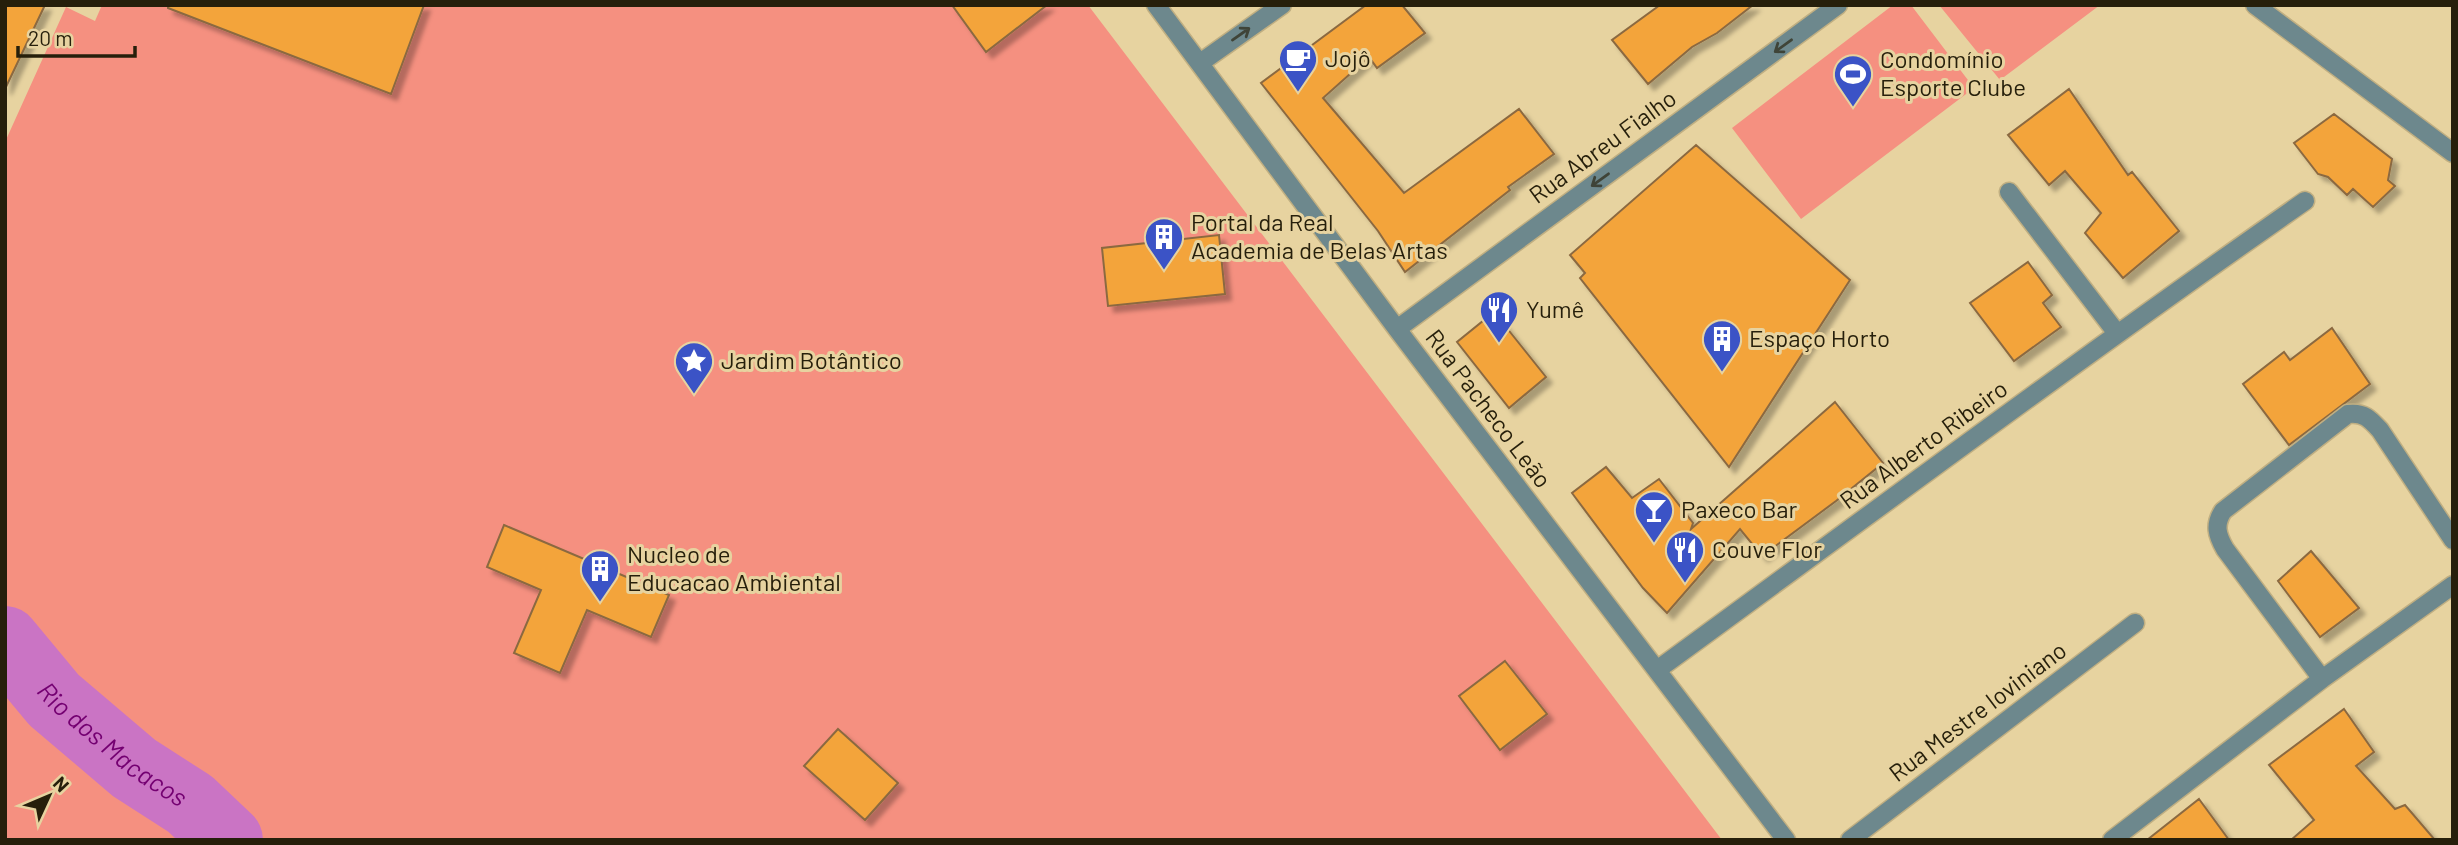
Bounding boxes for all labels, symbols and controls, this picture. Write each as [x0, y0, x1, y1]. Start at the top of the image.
scale bar [18, 14, 135, 58]
text: 20 m [28, 25, 73, 50]
one-way arrow [1231, 27, 1250, 41]
cafe icon: Jojô [1277, 38, 1319, 93]
one-way arrow [1774, 38, 1793, 53]
place label: Jojô [1325, 43, 1371, 72]
place label: Condomínio Esporte Clube [1880, 44, 2026, 101]
sports icon: Condomínio Esporte Clube [1832, 53, 1874, 108]
street label: Rua Abreu Fialho [1523, 83, 1681, 209]
one-way arrow [1591, 173, 1610, 187]
place label: Portal da Real Academia de Belas Artas [1191, 207, 1448, 264]
building icon: Portal da Real Academia de Belas Artas [1143, 216, 1185, 271]
restaurant icon: Yumê [1478, 289, 1520, 344]
place label: Yumê [1526, 294, 1584, 323]
building icon: Espaço Horto [1701, 318, 1743, 373]
street label: Rua Pacheco Leão [1420, 323, 1558, 493]
place label: Espaço Horto [1749, 323, 1890, 352]
place icon: Jardim Botântico [673, 340, 715, 395]
place label: Jardim Botântico [721, 345, 902, 374]
street label: Rua Alberto Ribeiro [1834, 373, 2013, 514]
bar icon: Paxeco Bar [1633, 489, 1675, 544]
place label: Paxeco Bar [1681, 494, 1798, 523]
restaurant icon: Couve Flor [1664, 529, 1706, 584]
place label: Couve Flor [1712, 534, 1822, 563]
place label: Nucleo de Educacao Ambiental [627, 539, 841, 596]
building icon: Nucleo de Educacao Ambiental [579, 548, 621, 603]
street label: Rua Mestre Ioviniano [1883, 635, 2071, 787]
water label: Rio dos Macacos [32, 675, 194, 812]
north arrow [14, 761, 84, 831]
text: N [49, 771, 74, 796]

